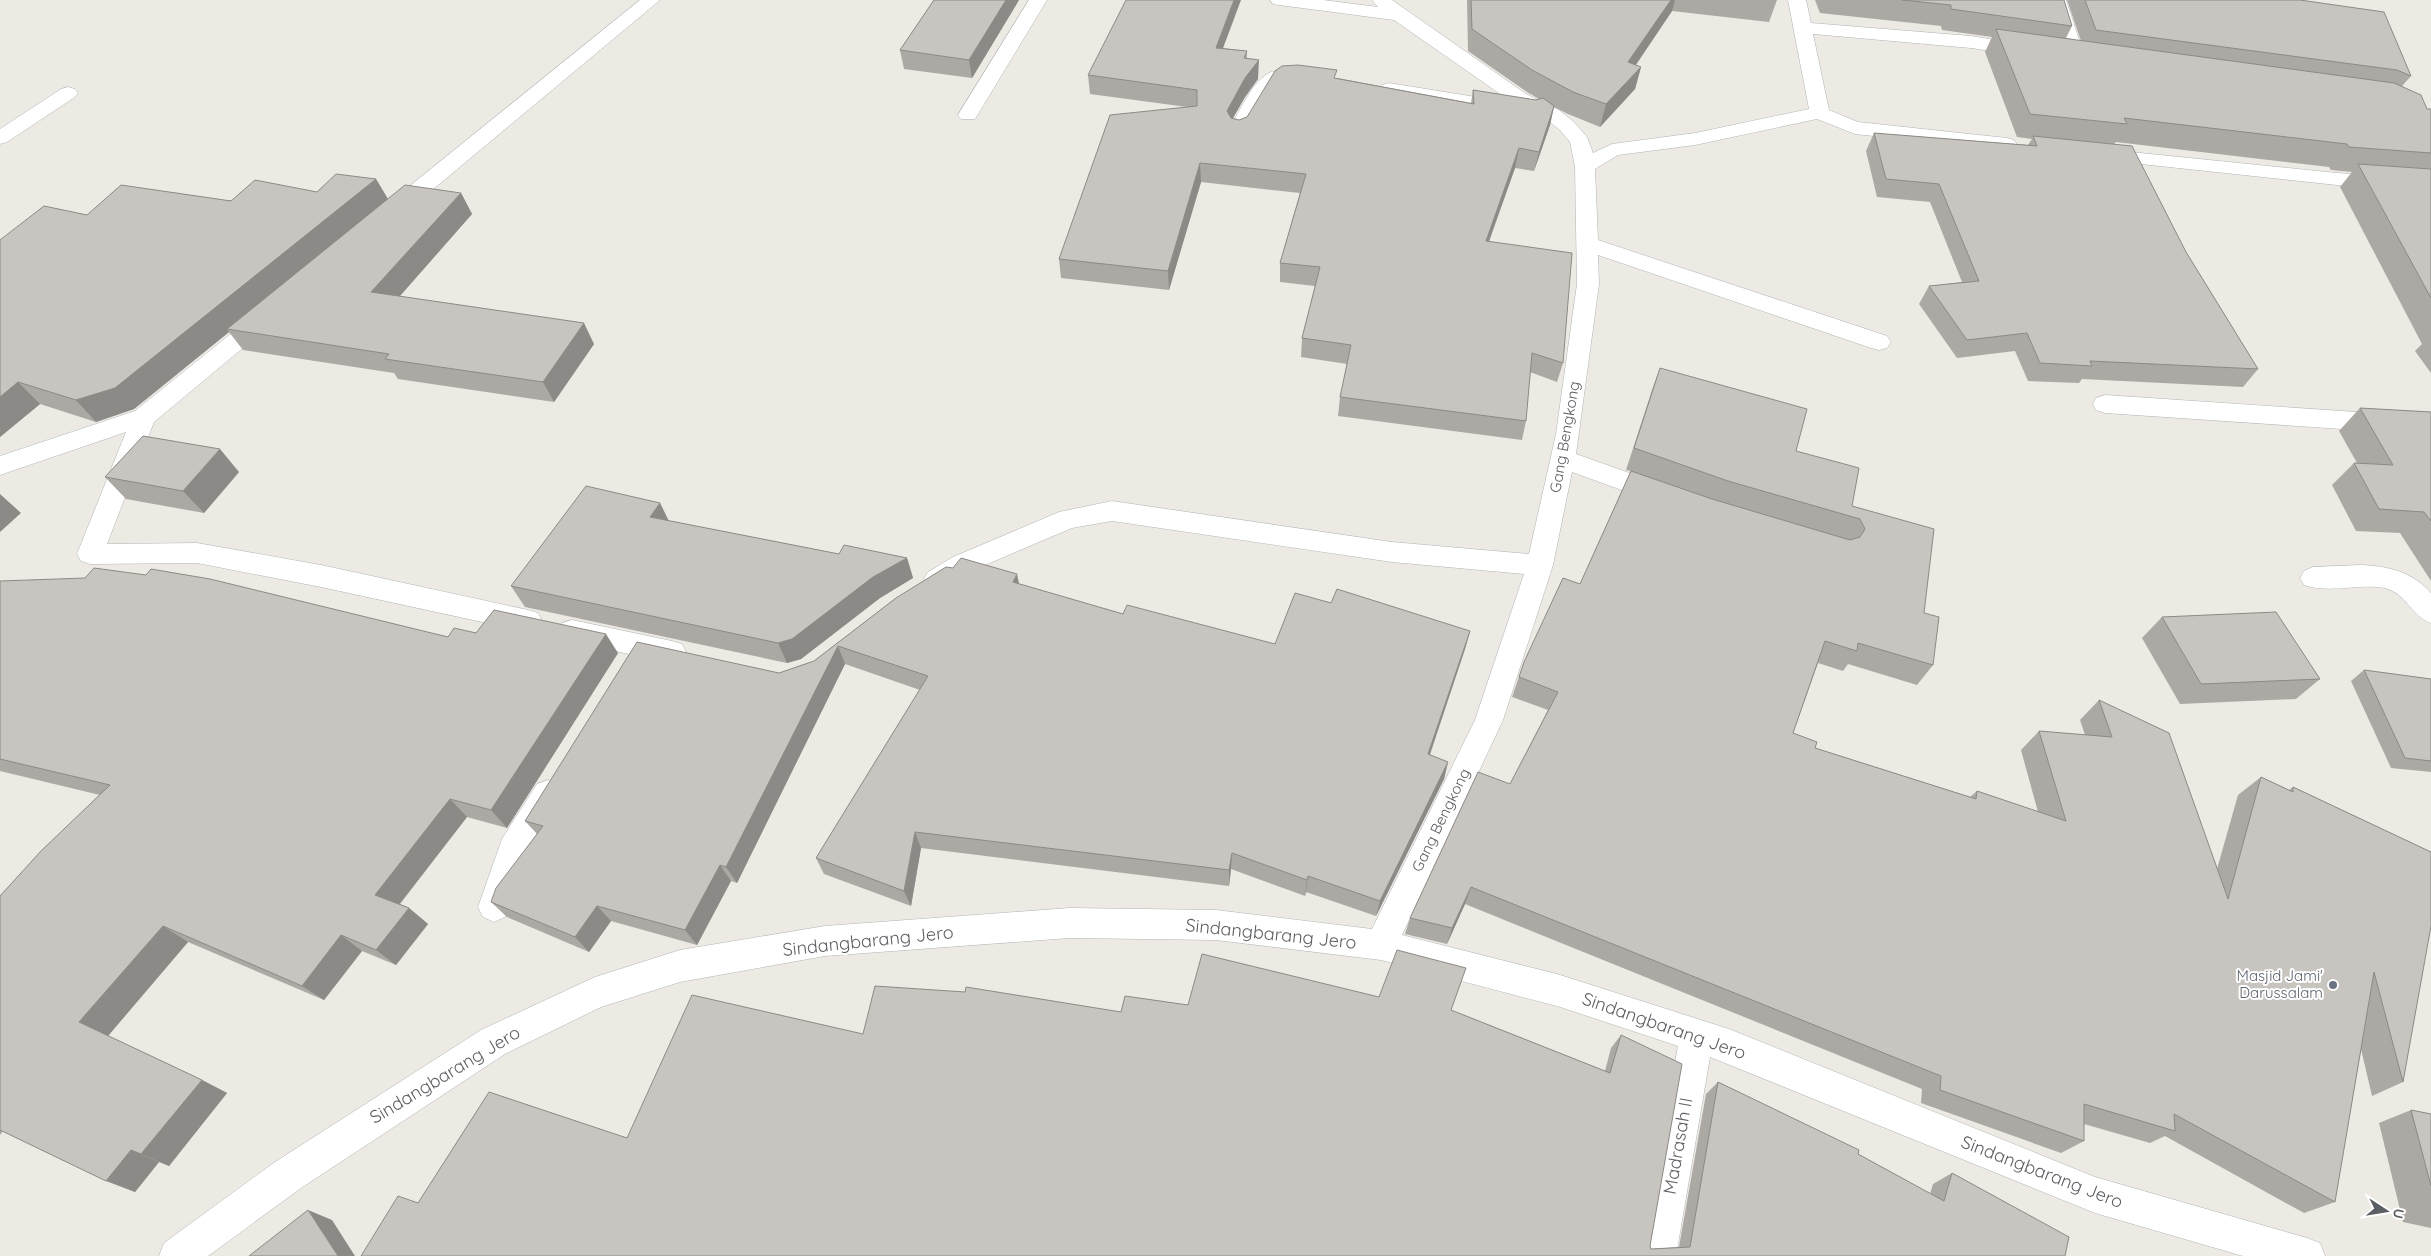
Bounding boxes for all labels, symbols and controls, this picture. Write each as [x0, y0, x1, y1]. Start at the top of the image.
street label: Gang Bengkong [1545, 380, 1584, 494]
street label: Gang Bengkong [1407, 765, 1474, 875]
street label: Sindangbarang Jero [1184, 913, 1358, 954]
street label: Sindangbarang Jero [781, 920, 955, 961]
place label: Masjid Jami' Darussalam [2237, 966, 2323, 1002]
marker: Masjid Jami' Darussalam [2327, 979, 2339, 991]
street label: Sindangbarang Jero [1579, 987, 1749, 1064]
street label: Sindangbarang Jero [365, 1021, 524, 1129]
street label: Madrasah II [1658, 1096, 1697, 1196]
street label: Sindangbarang Jero [1958, 1130, 2126, 1213]
north arrow [2361, 1186, 2411, 1236]
text: U [2389, 1207, 2409, 1220]

